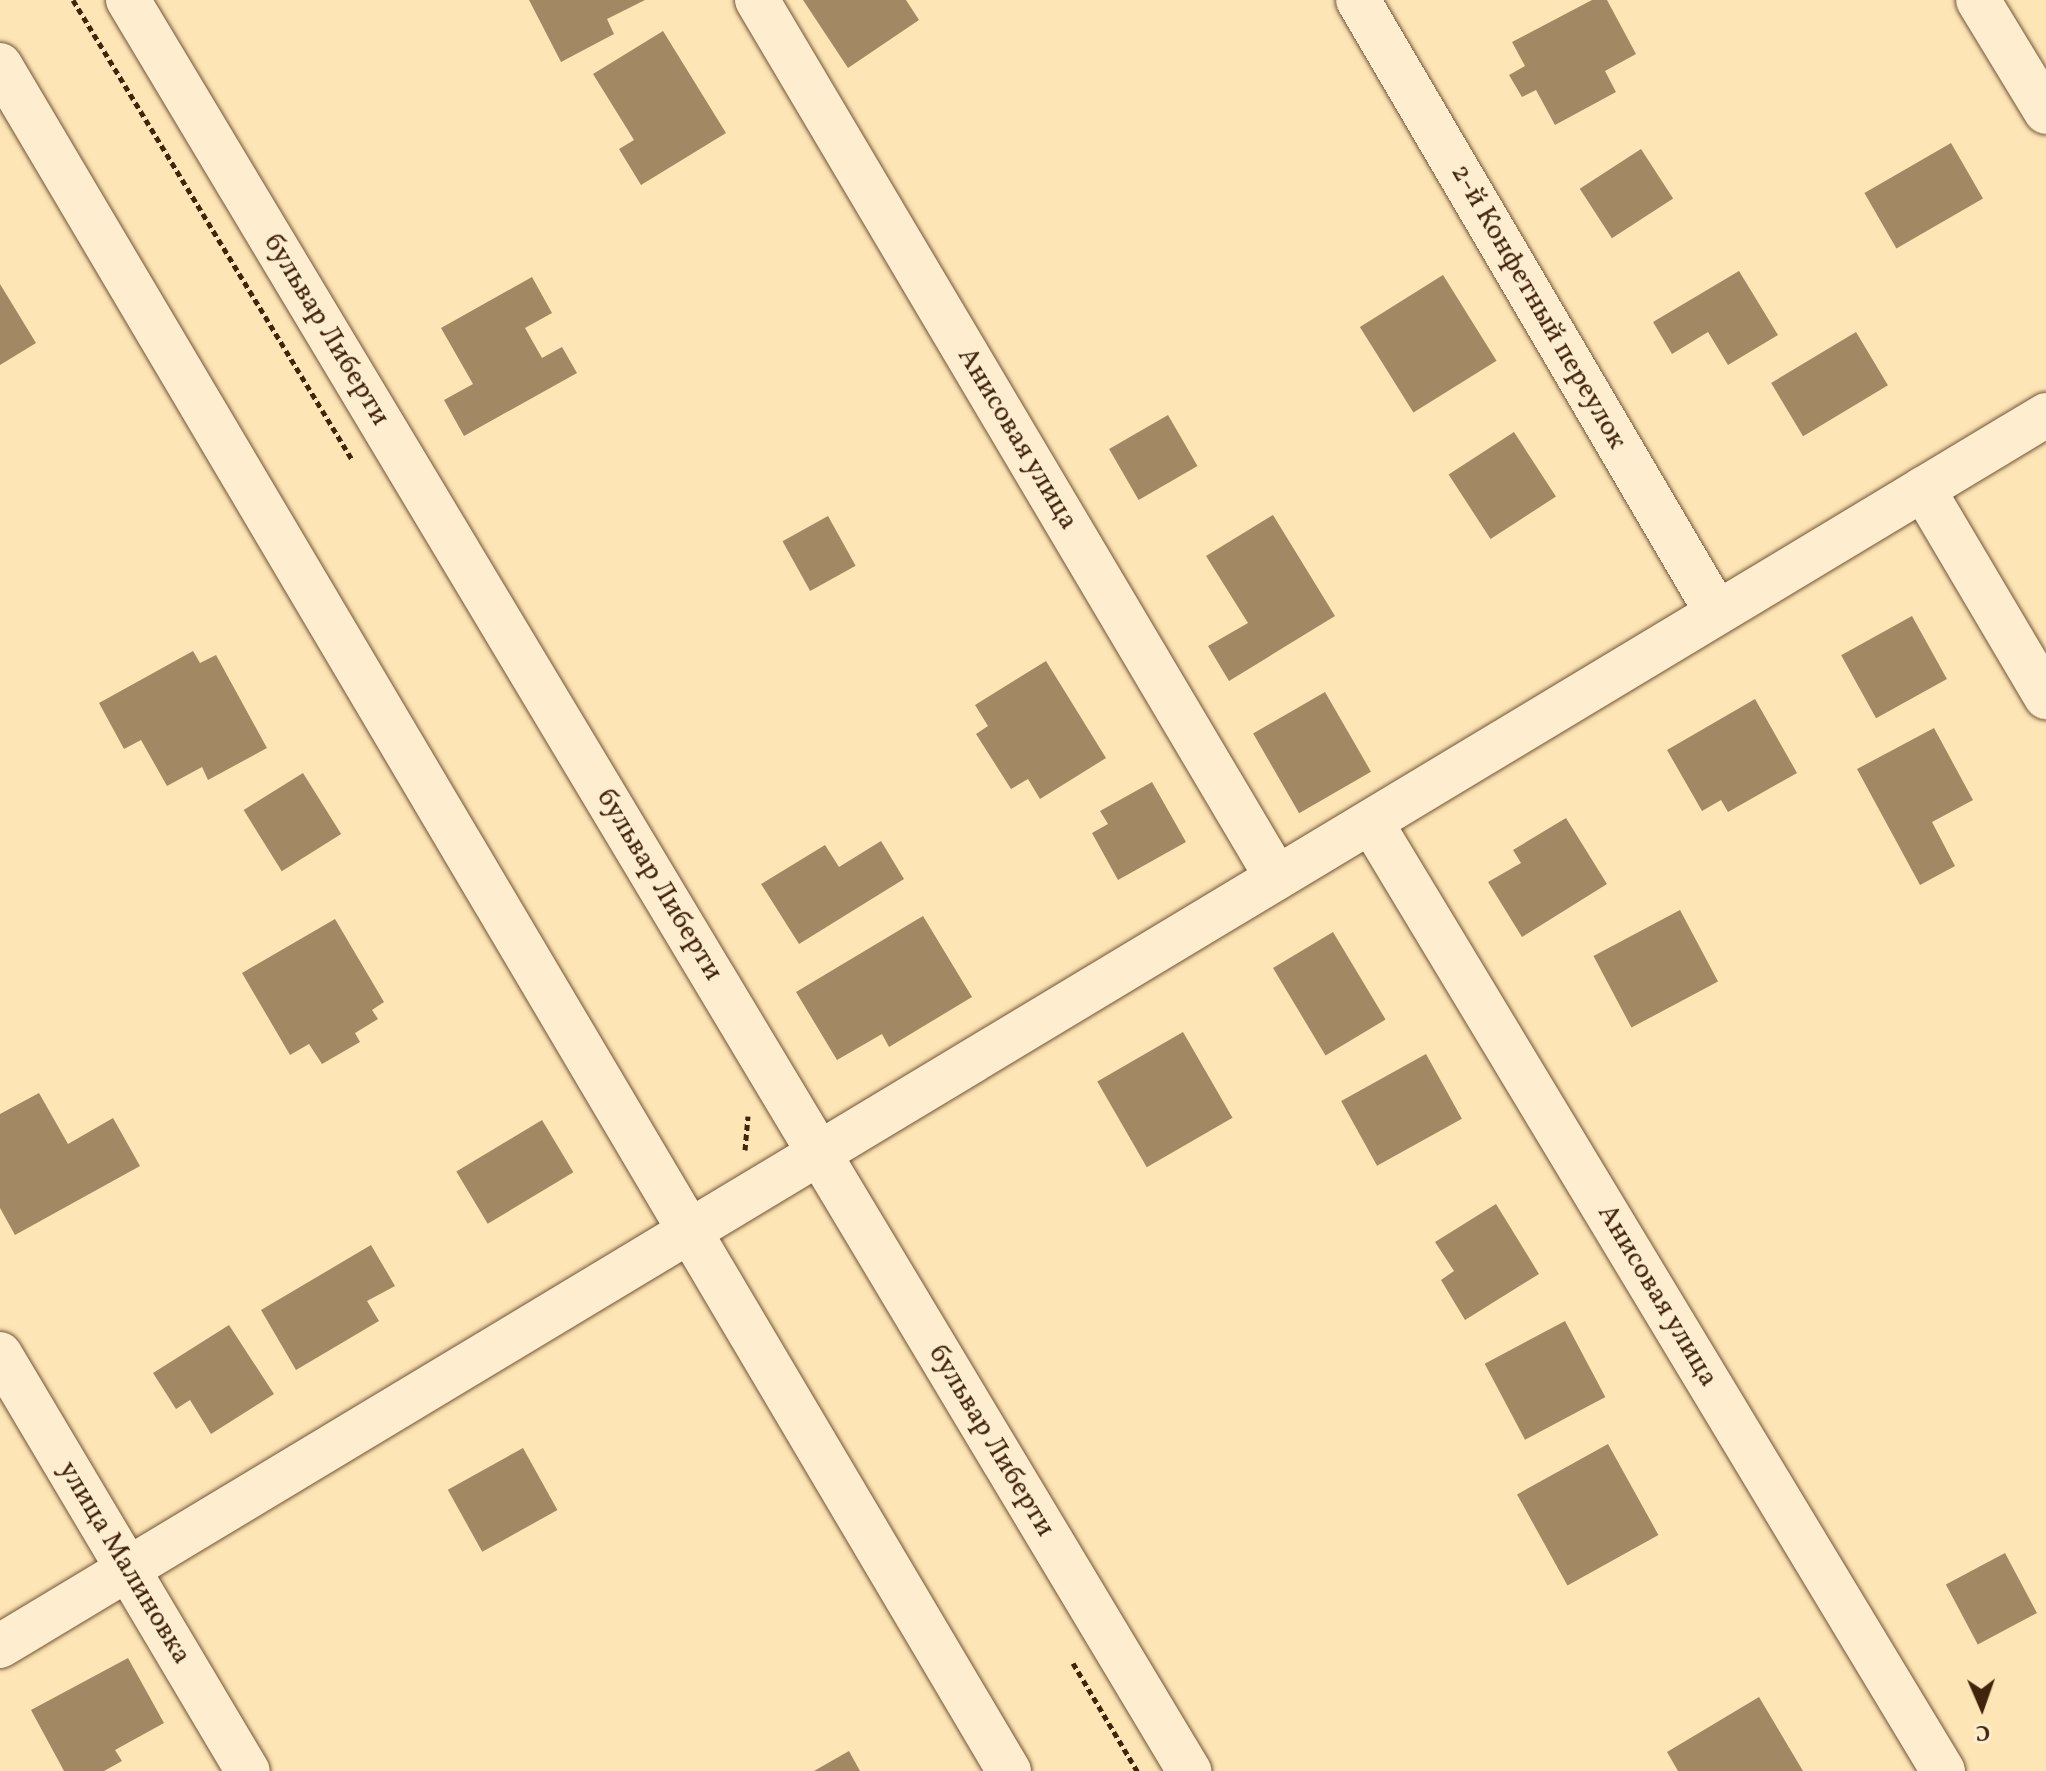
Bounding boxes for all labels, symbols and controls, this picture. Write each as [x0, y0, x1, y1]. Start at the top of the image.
street label: 2-й Конфетный переулок [1443, 159, 1633, 455]
street label: бульвар Либерти [256, 228, 396, 432]
street label: Анисовая улица [949, 341, 1085, 537]
street label: бульвар Либерти [589, 783, 729, 987]
street label: Анисовая улица [1589, 1198, 1725, 1394]
street label: бульвар Либерти [921, 1339, 1061, 1543]
street label: улица Малиновка [50, 1455, 198, 1671]
north arrow [1942, 1667, 2022, 1747]
text: С [1975, 1716, 1990, 1747]

